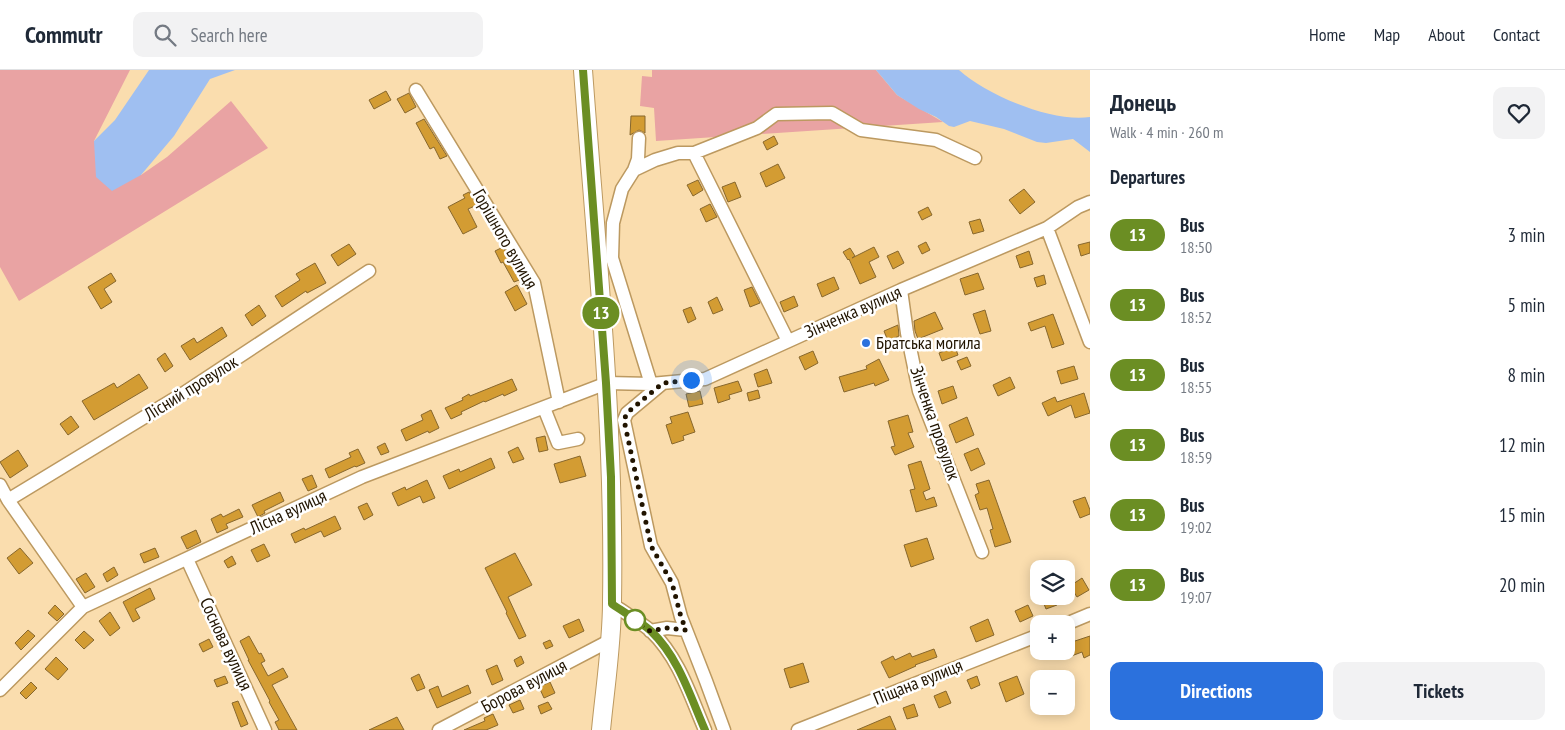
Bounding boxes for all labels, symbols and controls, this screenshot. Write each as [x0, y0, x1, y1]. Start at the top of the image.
search box [133, 12, 483, 57]
text: Commutr [25, 19, 103, 50]
icon: search [151, 21, 179, 49]
text: Search here [191, 23, 268, 47]
text: Home [1309, 23, 1346, 46]
text: Map [1374, 23, 1400, 46]
text: About [1428, 23, 1465, 46]
text: Contact [1493, 23, 1540, 46]
text: Донець [1110, 87, 1176, 118]
button: heart [1493, 87, 1545, 139]
text: Walk · 4 min · 260 m [1110, 122, 1223, 142]
text: Departures [1110, 165, 1185, 189]
street label: Горішного вулиця [468, 185, 543, 293]
text: Bus [1180, 213, 1204, 237]
text: 13 [1129, 223, 1146, 246]
text: 3 min [1508, 223, 1545, 247]
text: 18:50 [1180, 237, 1212, 257]
street label: Зінченка вулиця [801, 280, 905, 343]
text: Bus [1180, 283, 1204, 307]
text: 13 [1129, 293, 1146, 316]
text: 5 min [1508, 293, 1545, 317]
line badge: 13 [578, 297, 624, 329]
text: 13 [592, 301, 610, 324]
text: 18:52 [1180, 307, 1212, 327]
place label: Братська могила [876, 331, 981, 354]
marker: Братська могила [860, 337, 872, 349]
street label: Лісний провулок [139, 350, 242, 426]
text: Bus [1180, 353, 1204, 377]
street label: Зінченка провулок [905, 363, 966, 483]
text: 13 [1129, 363, 1146, 386]
text: 8 min [1508, 363, 1545, 387]
your location [679, 368, 704, 393]
text: 18:55 [1180, 377, 1212, 397]
text: Bus [1180, 423, 1204, 447]
text: 13 [1129, 433, 1146, 456]
text: 12 min [1499, 433, 1545, 457]
text: 18:59 [1180, 447, 1212, 467]
street label: Лісна вулиця [245, 484, 330, 540]
text: Bus [1180, 493, 1204, 517]
text: 13 [1129, 503, 1146, 526]
text: 15 min [1499, 503, 1545, 527]
text: 19:02 [1180, 517, 1212, 537]
map controls [1030, 560, 1075, 715]
button: layers [1030, 560, 1075, 605]
text: Bus [1180, 563, 1204, 587]
text: 13 [1129, 573, 1146, 596]
text: 20 min [1499, 573, 1545, 597]
text: 19:07 [1180, 587, 1212, 607]
street label: Соснова вулиця [195, 594, 258, 694]
unlabelled marker [624, 609, 646, 631]
button: + [1030, 615, 1075, 660]
street label: Борова вулиця [477, 653, 571, 718]
street label: Піщана вулиця [870, 653, 966, 710]
button: Directions [1110, 662, 1323, 720]
button: Tickets [1333, 662, 1545, 720]
button: − [1030, 670, 1075, 715]

